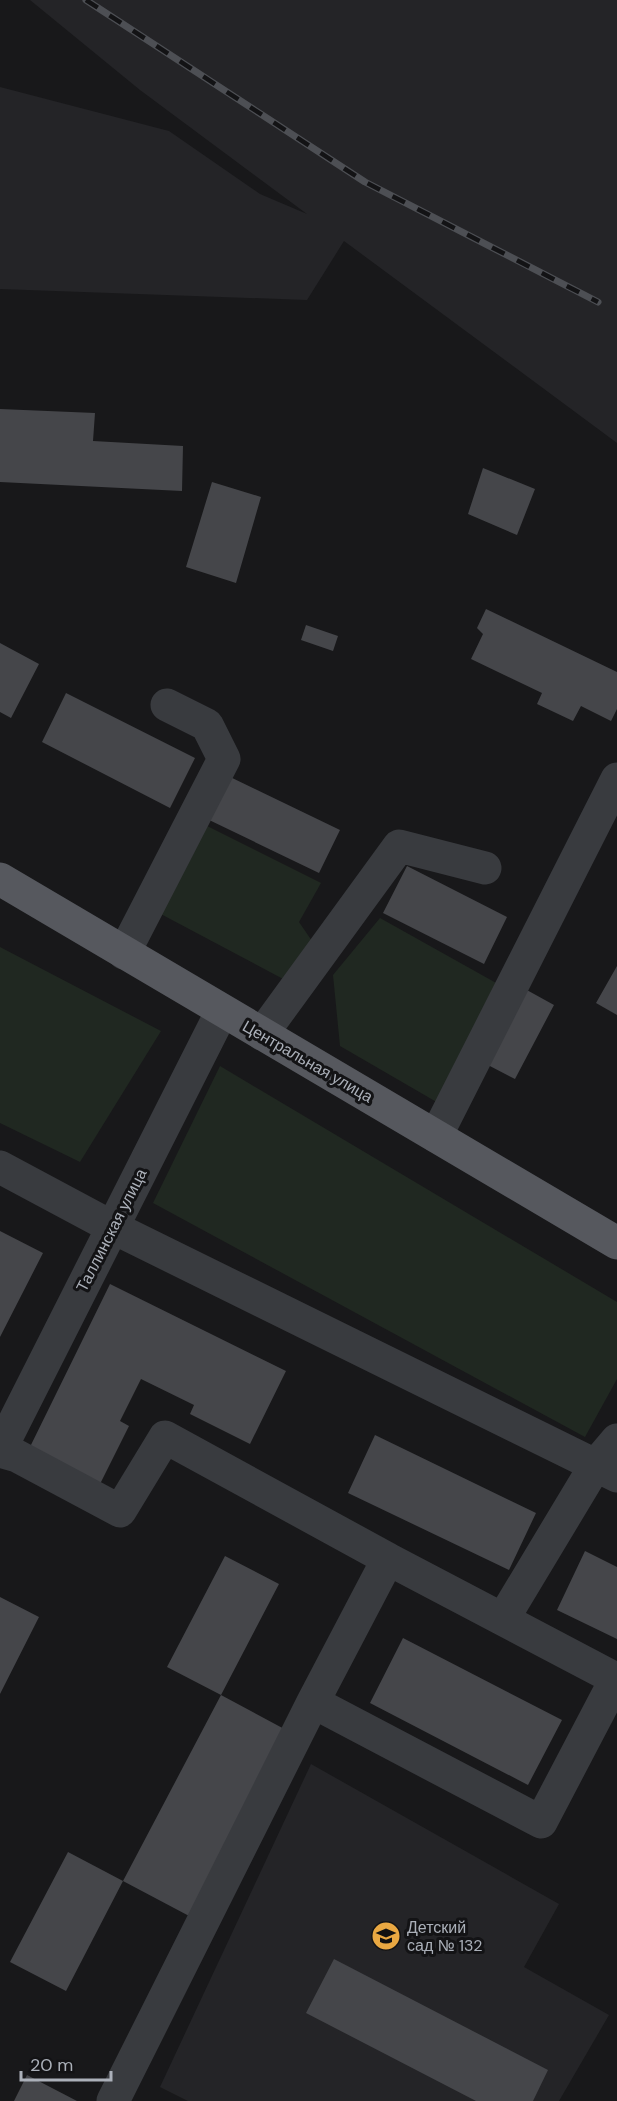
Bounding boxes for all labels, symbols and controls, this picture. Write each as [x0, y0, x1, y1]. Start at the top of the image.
street label: Центральная улица [239, 1016, 377, 1107]
street label: Таллинская улица [71, 1165, 152, 1295]
place label: Детский сад № 132 [407, 1917, 483, 1956]
school or university icon: Детский сад № 132 [370, 1920, 402, 1952]
scale bar [21, 2044, 111, 2082]
text: 20 m [30, 2053, 73, 2077]

